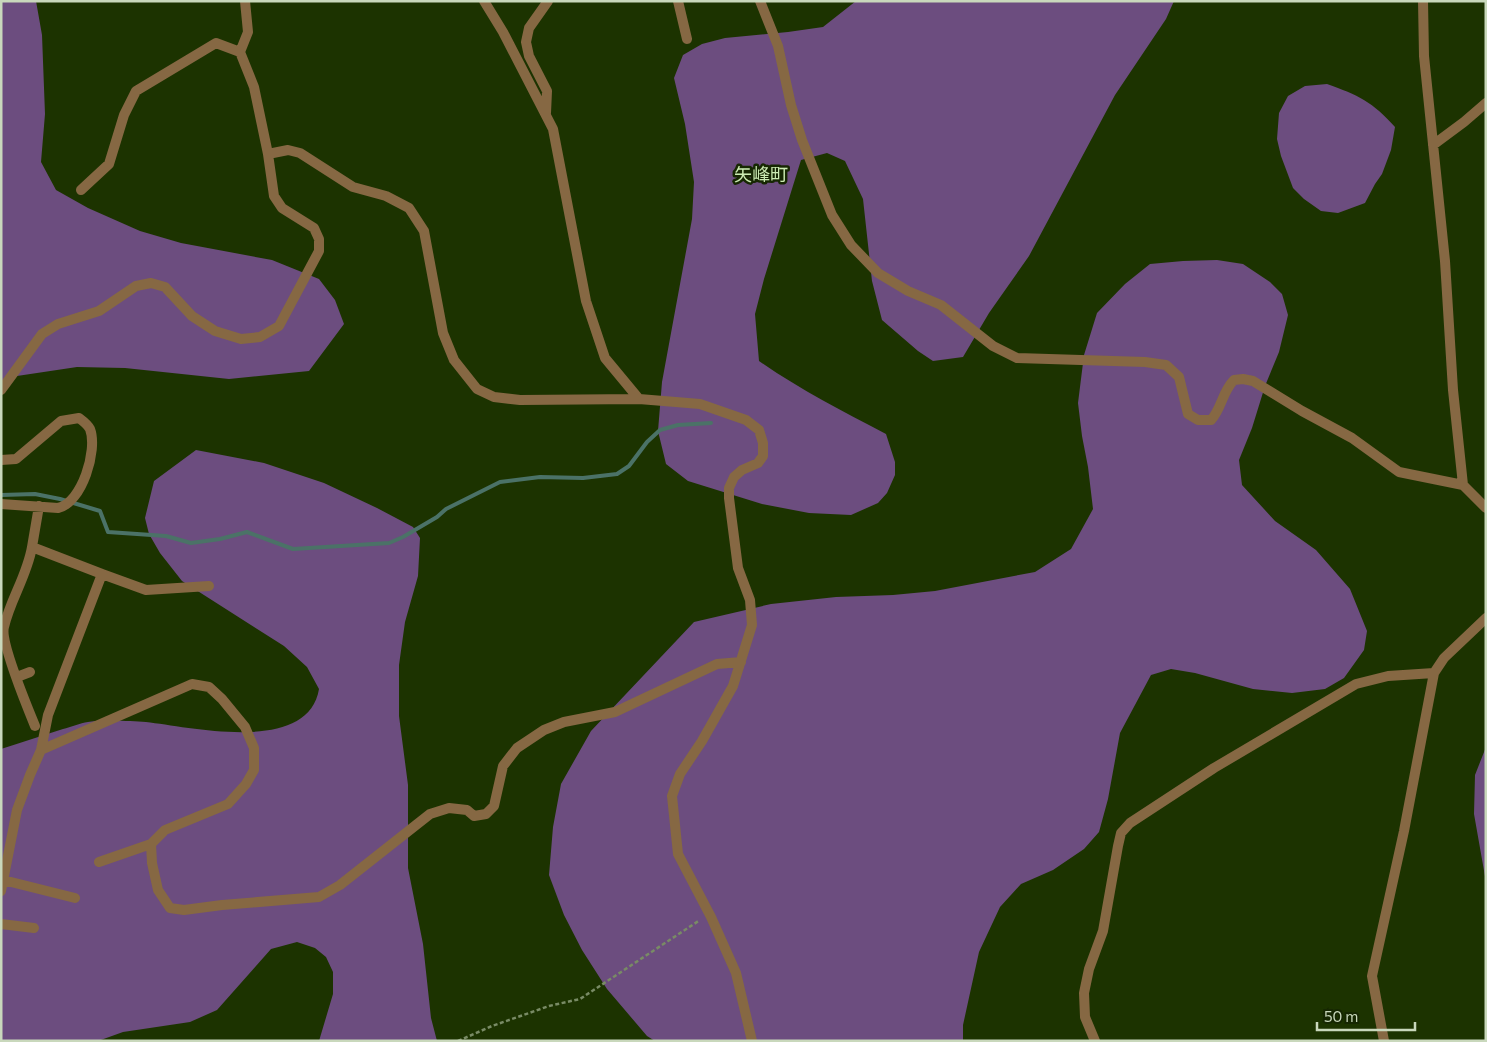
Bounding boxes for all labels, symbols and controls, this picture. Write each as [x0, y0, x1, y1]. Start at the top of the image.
district label: 矢峰町 [734, 163, 788, 185]
scale bar [1317, 1000, 1414, 1032]
text: 50 m [1324, 1007, 1358, 1025]

